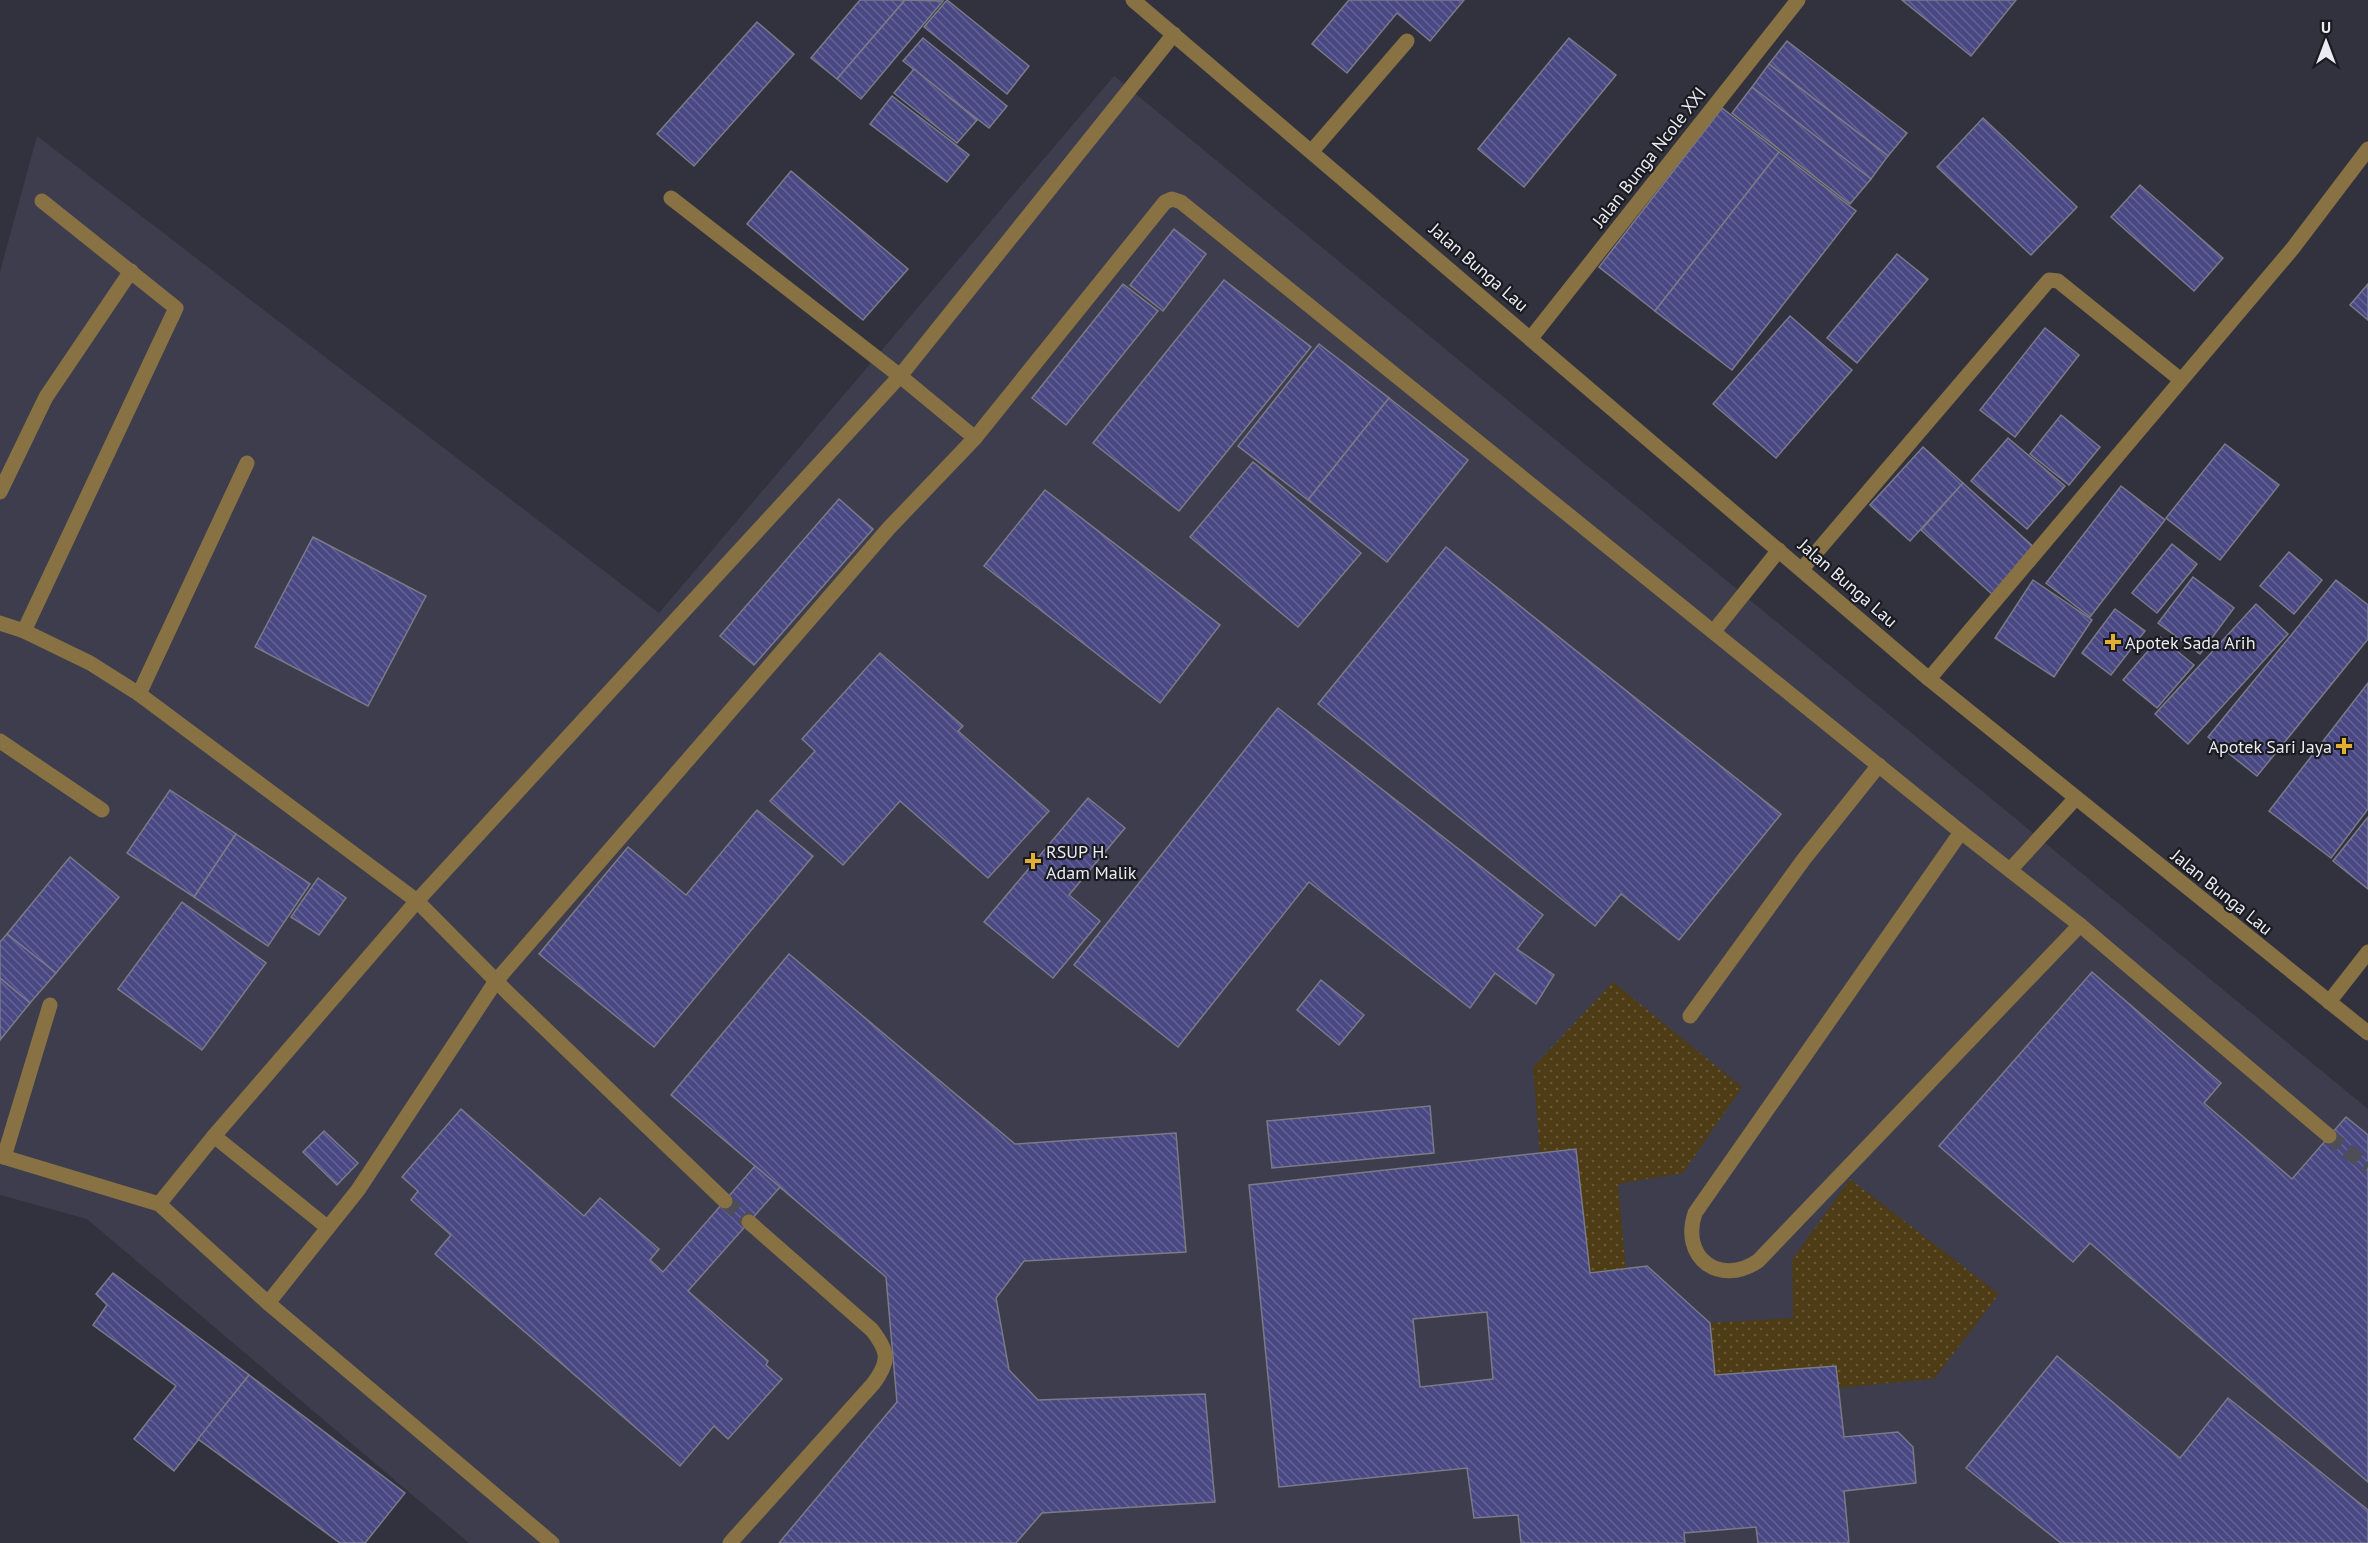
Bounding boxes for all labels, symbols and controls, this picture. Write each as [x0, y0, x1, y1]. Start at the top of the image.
north arrow [2296, 12, 2356, 72]
text: U [2321, 17, 2331, 37]
street label: Jalan Bunga Ncole XXI [1587, 82, 1711, 232]
street label: Jalan Bunga Lau [1424, 217, 1533, 316]
street label: Jalan Bunga Lau [1793, 533, 1902, 632]
place label: Apotek Sada Arih [2125, 631, 2256, 654]
marker: Apotek Sada Arih [2106, 635, 2120, 649]
place label: Apotek Sari Jaya [2208, 735, 2332, 758]
marker: Apotek Sari Jaya [2337, 739, 2351, 753]
place label: RSUP H. Adam Malik [1046, 840, 1137, 884]
street label: Jalan Bunga Lau [2166, 843, 2277, 940]
marker: RSUP H. Adam Malik [1024, 852, 1042, 870]

